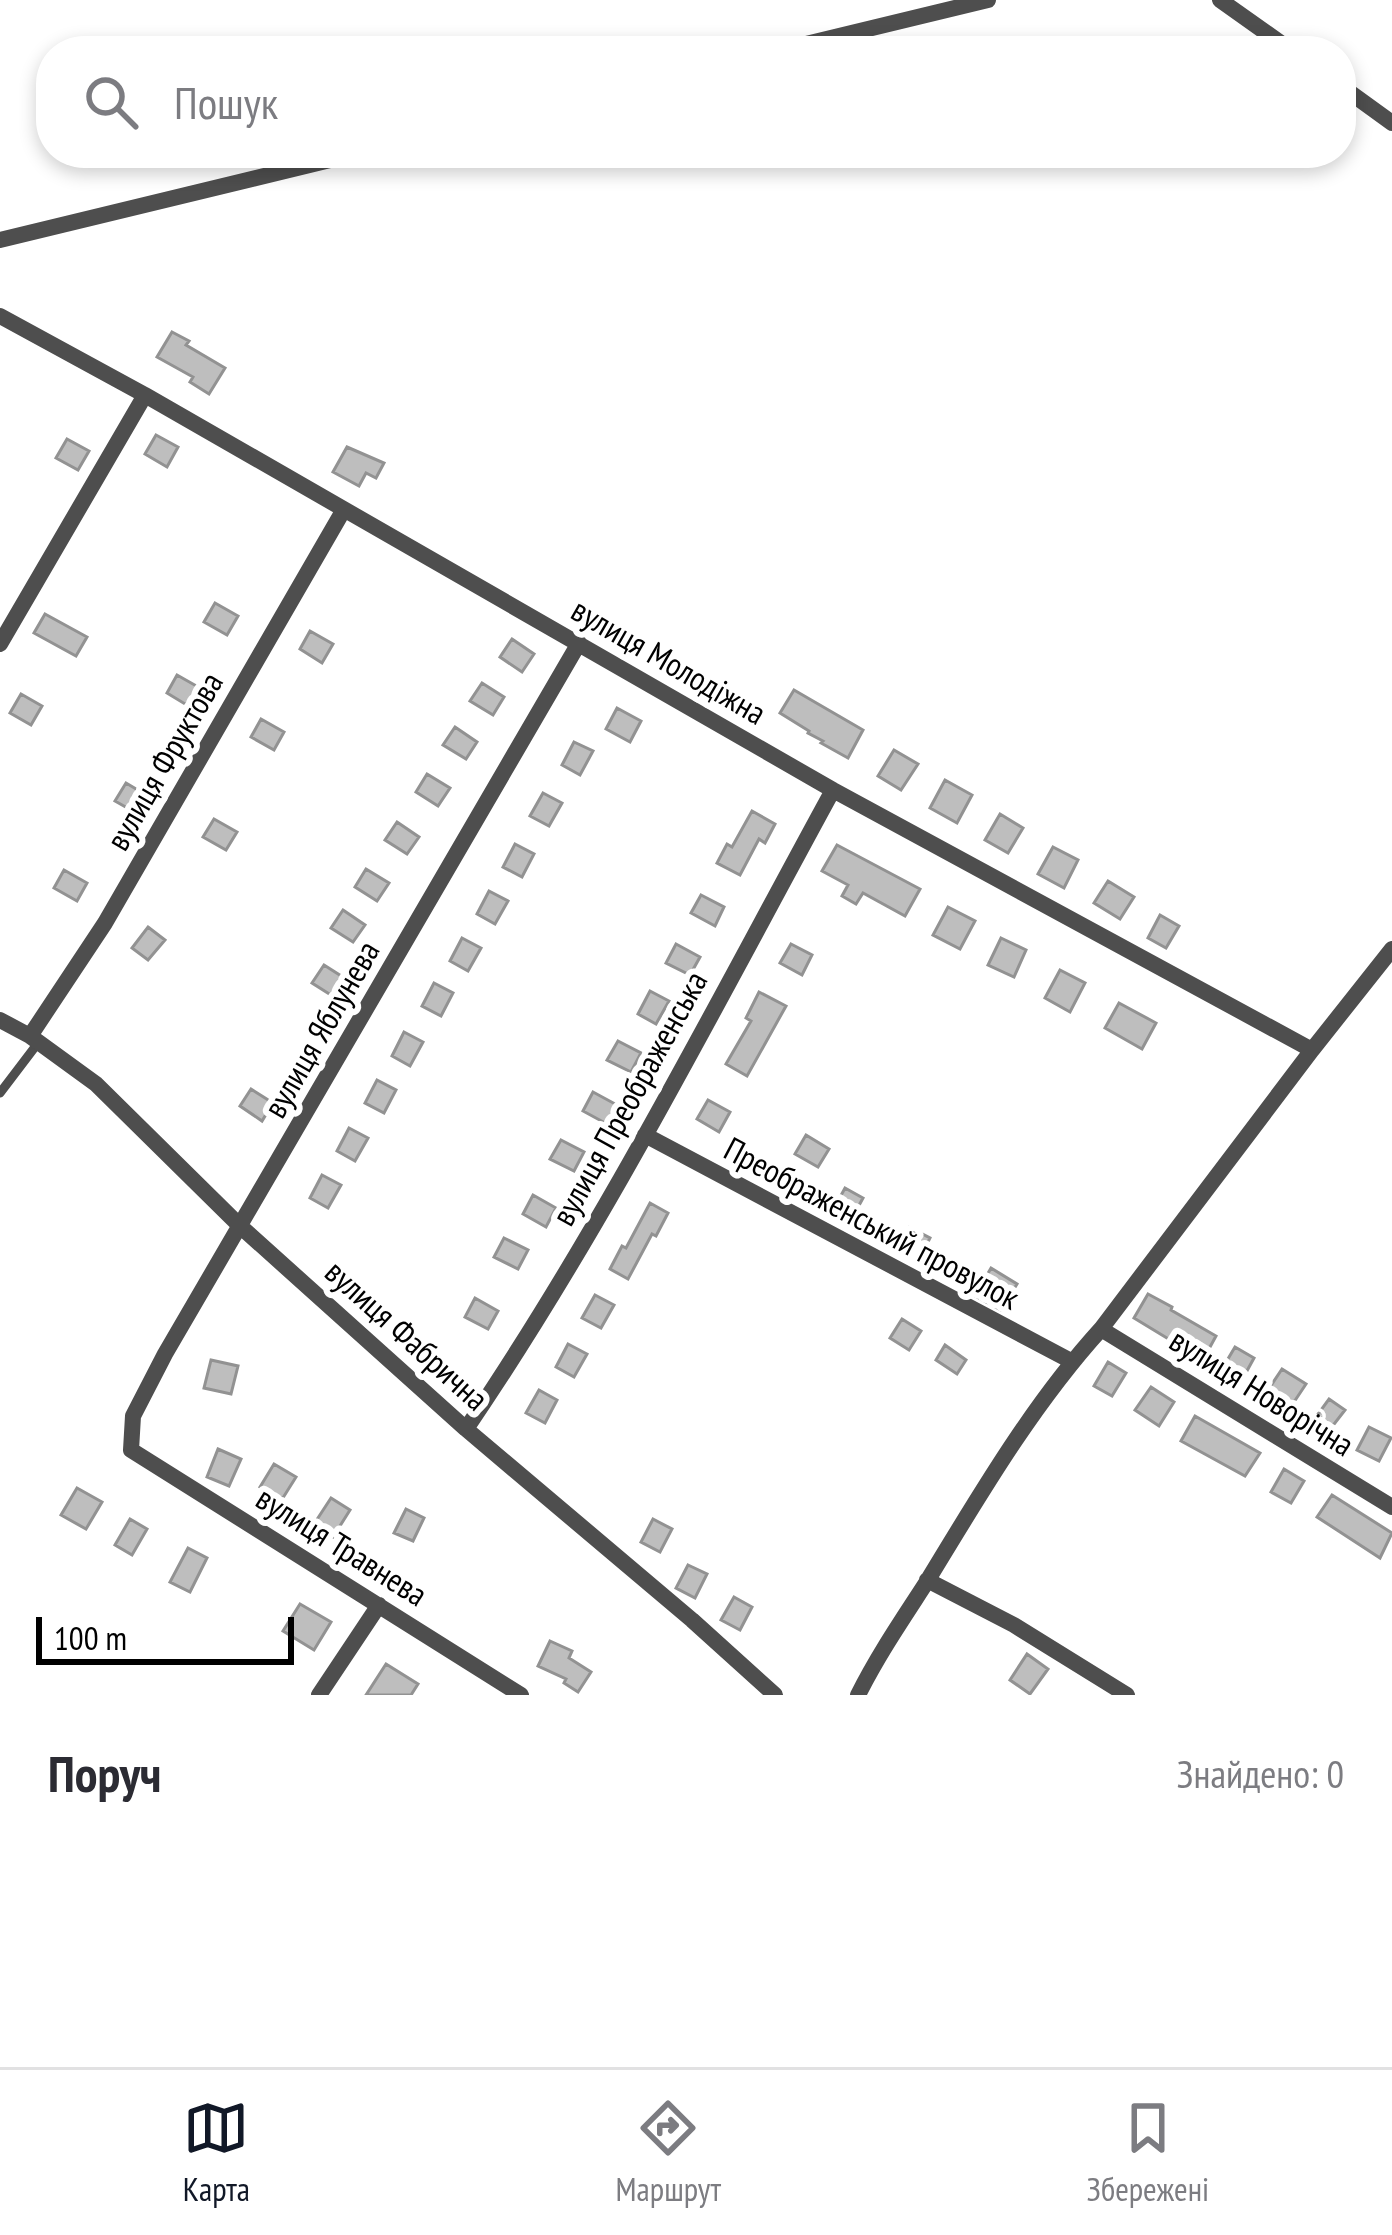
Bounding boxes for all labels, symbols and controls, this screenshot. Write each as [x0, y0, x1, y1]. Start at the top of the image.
search box [36, 36, 1356, 168]
icon: search [78, 69, 144, 135]
text: Пошук [174, 73, 278, 131]
street label: вулиця Молодіжна [564, 588, 774, 734]
street label: вулиця Фруктова [95, 664, 232, 857]
street label: вулиця Яблунева [253, 933, 389, 1125]
street label: вулиця Преображенська [541, 963, 716, 1233]
street label: Преображенський провулок [717, 1127, 1027, 1319]
street label: вулиця Фабрична [317, 1250, 498, 1419]
street label: вулиця Новорічна [1162, 1318, 1362, 1465]
street label: вулиця Травнева [249, 1476, 436, 1615]
scale bar [36, 1611, 294, 1664]
text: 100 m [54, 1616, 127, 1659]
text: Поруч [48, 1740, 161, 1806]
text: Знайдено: 0 [1177, 1748, 1344, 1799]
tab: Карта [183, 2095, 250, 2210]
tab: Маршрут [616, 2095, 721, 2210]
tab: Збережені [1087, 2095, 1209, 2210]

